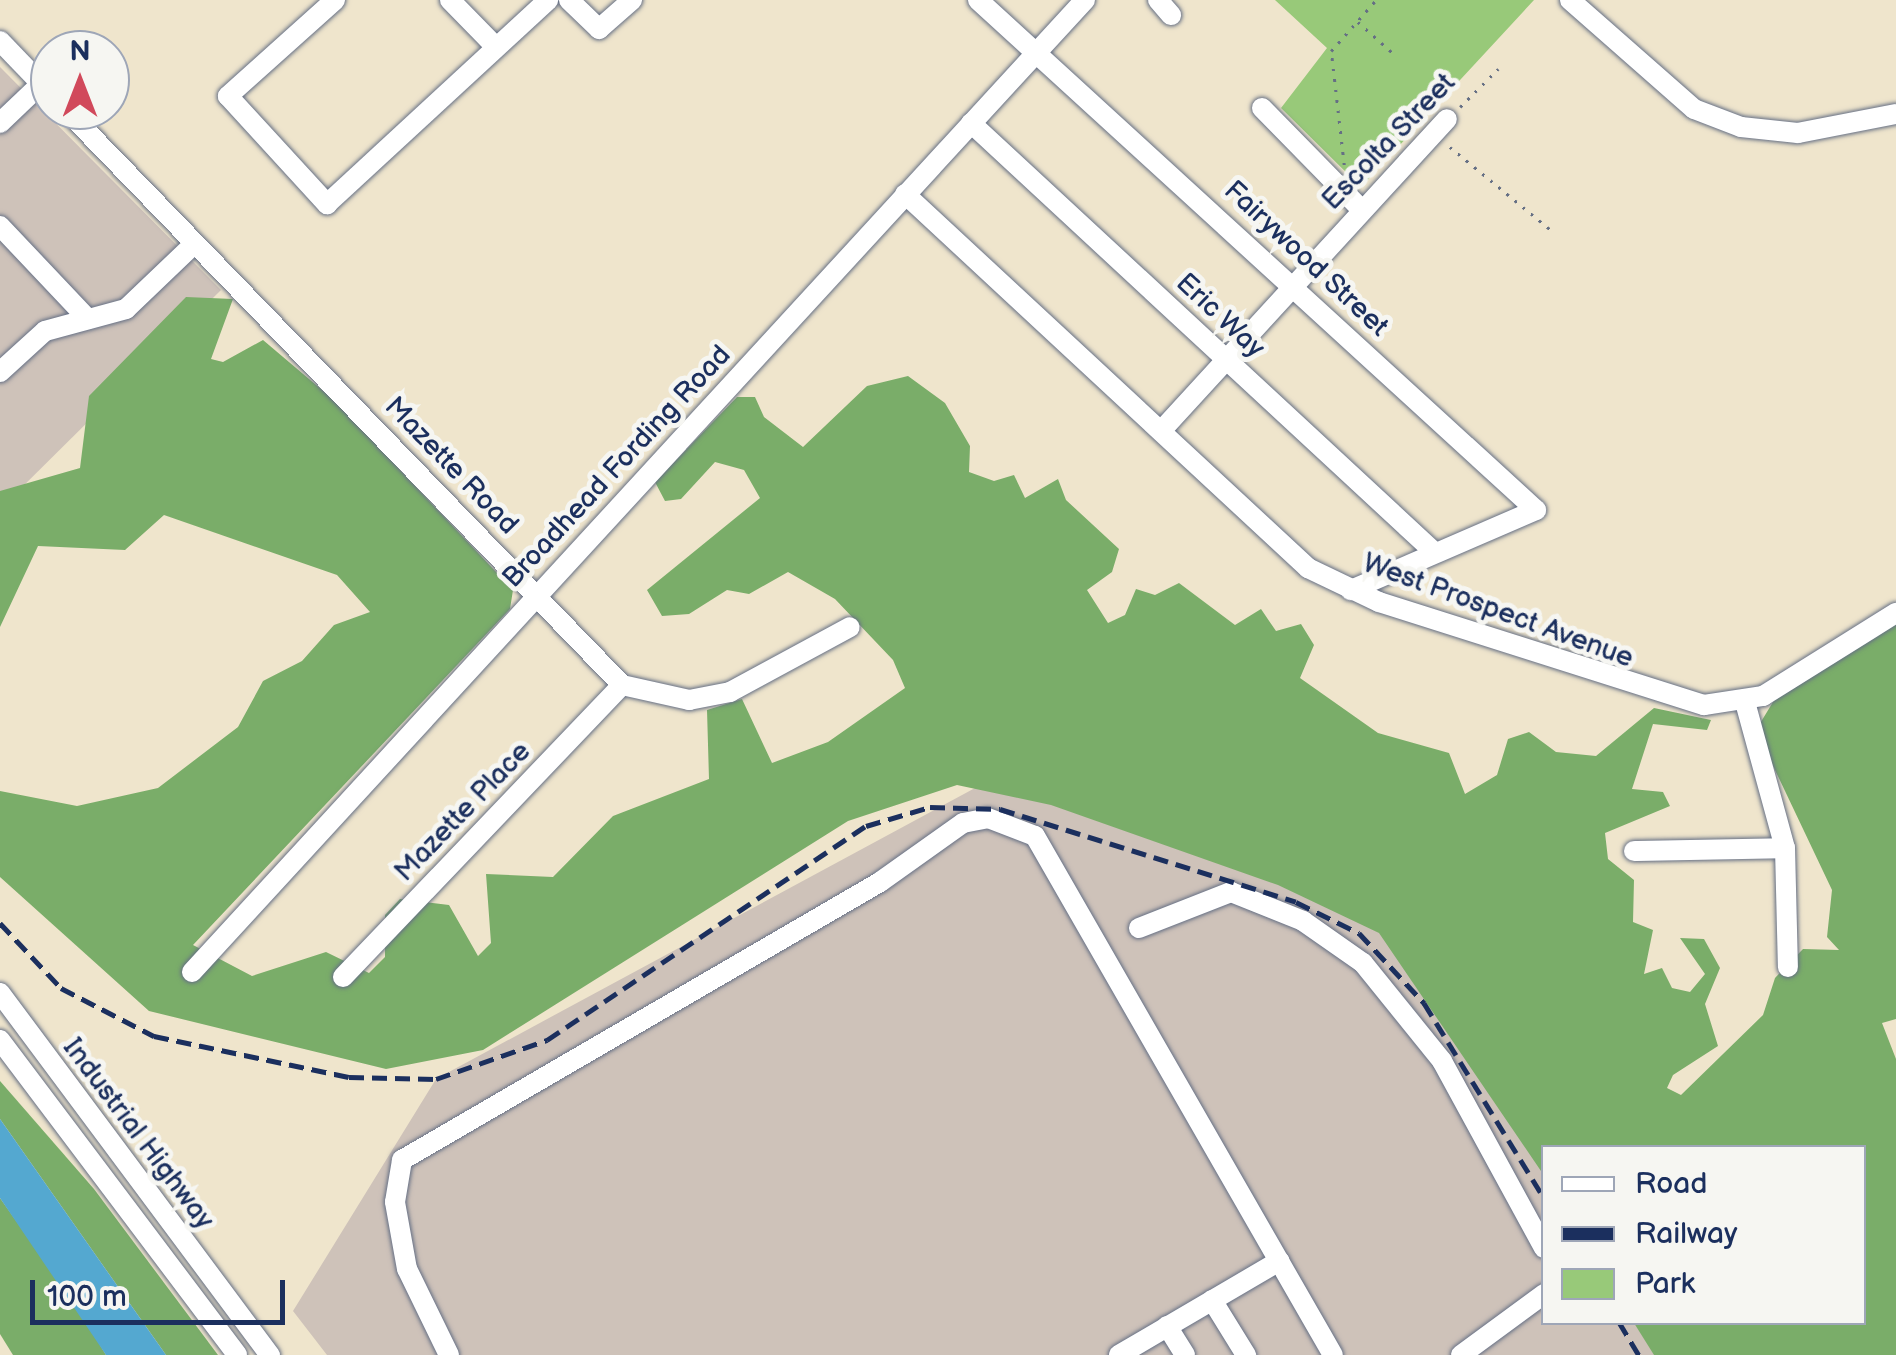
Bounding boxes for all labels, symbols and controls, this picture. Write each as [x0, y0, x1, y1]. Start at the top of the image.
north arrow [30, 30, 130, 130]
text: N [69, 35, 91, 68]
street label: Escolta Street [1315, 67, 1463, 217]
street label: Fairywood Street [1217, 174, 1395, 344]
street label: Eric Way [1168, 266, 1272, 366]
street label: Broadhead Fording Road [496, 339, 738, 595]
street label: Mazette Road [377, 390, 525, 542]
street label: West Prospect Avenue [1358, 546, 1638, 676]
street label: Mazette Place [388, 735, 538, 889]
street label: Industrial Highway [55, 1032, 221, 1236]
legend [1541, 1145, 1866, 1325]
text: Road [1635, 1166, 1708, 1202]
text: Railway [1635, 1216, 1737, 1252]
scale bar [35, 1260, 290, 1322]
text: Park [1635, 1266, 1695, 1302]
text: 100 m [47, 1279, 127, 1315]

